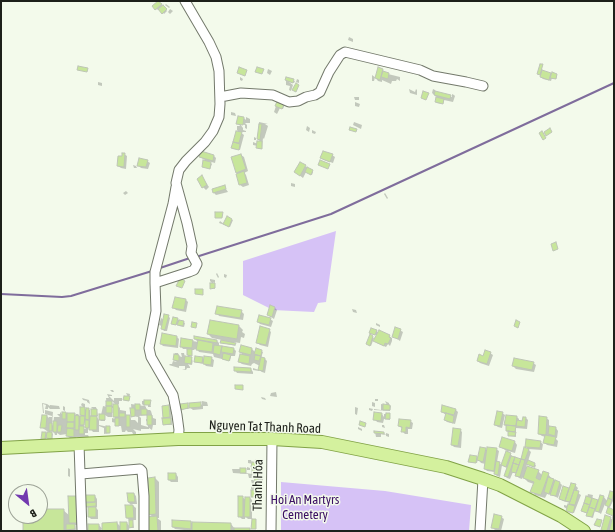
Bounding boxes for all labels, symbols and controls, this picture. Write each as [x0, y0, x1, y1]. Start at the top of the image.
street label: Nguyen Tat Thanh Road [209, 417, 321, 437]
street label: Thanh Hóa [250, 459, 266, 511]
north arrow [8, 484, 48, 524]
park label: Hoi An Martyrs Cemetery [271, 492, 339, 523]
text: B [28, 507, 39, 520]

